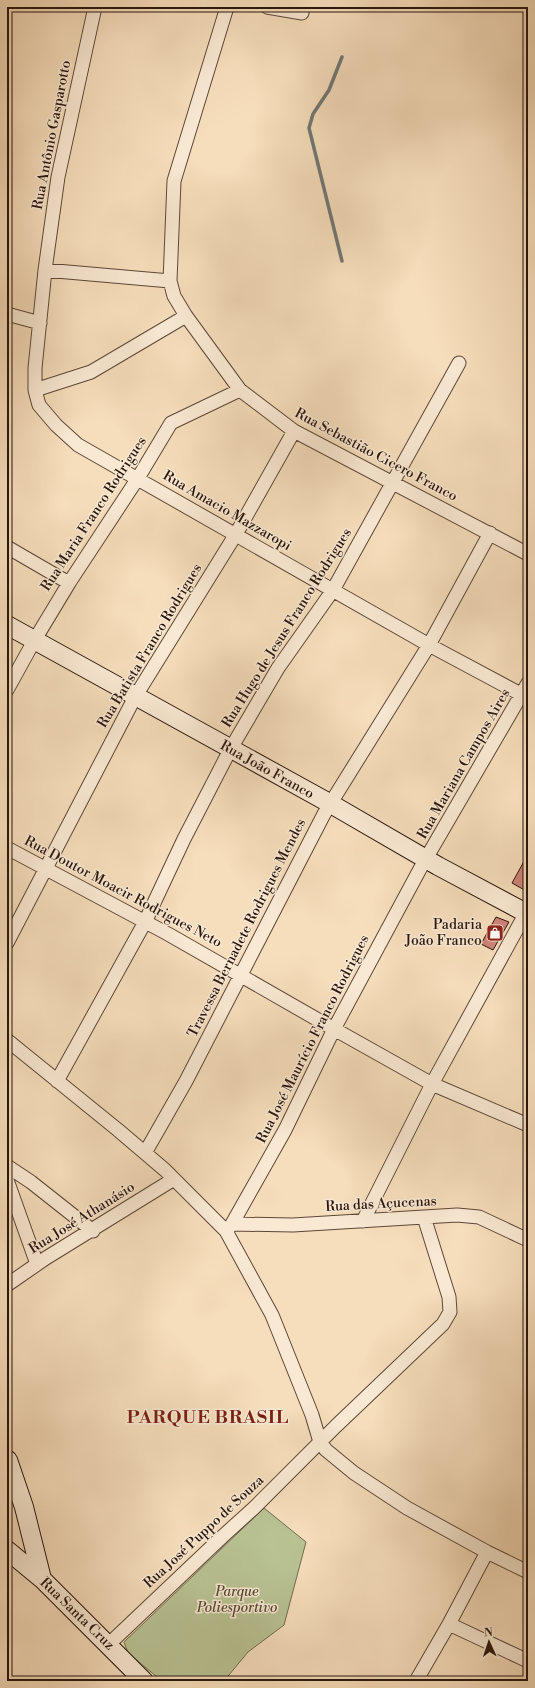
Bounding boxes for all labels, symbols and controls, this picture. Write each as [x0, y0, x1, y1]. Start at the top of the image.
street label: Rua Antônio Gasparotto [29, 59, 75, 211]
street label: Rua Sebastião Cicero Franco [291, 404, 461, 506]
street label: Rua Maria Franco Rodrigues [37, 433, 151, 595]
street label: Rua Amacio Mazzaropi [160, 467, 295, 555]
street label: Rua Hugo de Jesus Franco Rodrigues [218, 525, 356, 731]
street label: Rua Batista Franco Rodrigues [94, 561, 206, 731]
street label: Rua Mariana Campos Aires [414, 686, 514, 842]
street label: Rua João Franco [217, 737, 317, 803]
street label: Travessa Bernadete Rodrigues Mendes [184, 816, 310, 1040]
street label: Rua Doutor Moacir Rodrigues Neto [21, 832, 225, 952]
place label: Padaria João Franco [404, 916, 483, 950]
shop icon: Padaria João Franco [485, 923, 505, 943]
street label: Rua José Maurício Franco Rodrigues [252, 932, 374, 1146]
street label: Rua José Athanásio [26, 1178, 139, 1258]
street label: Rua das Açucenas [325, 1192, 437, 1216]
district label: PARQUE BRASIL [127, 1406, 289, 1429]
street label: Rua José Puppo de Souza [140, 1471, 268, 1592]
street label: Rua Santa Cruz [36, 1574, 118, 1654]
park label: Parque Poliesportivo [196, 1583, 277, 1617]
north arrow [469, 1622, 509, 1662]
text: N [484, 1626, 494, 1640]

